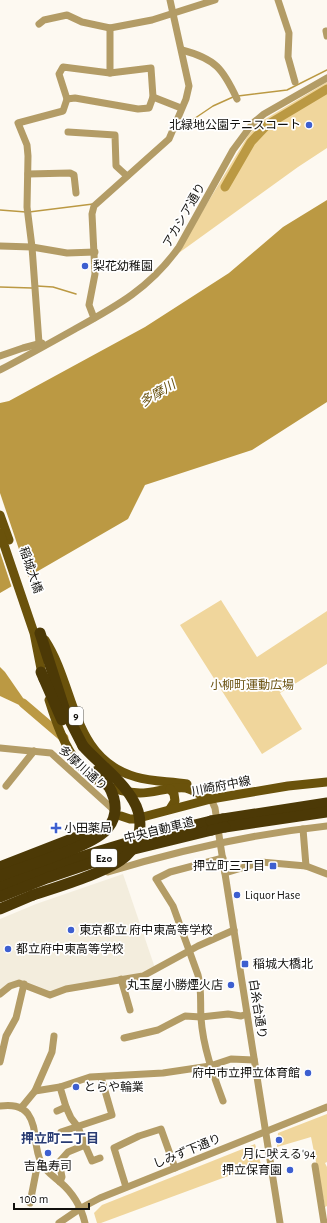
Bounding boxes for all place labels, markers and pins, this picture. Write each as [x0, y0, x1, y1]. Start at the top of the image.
place label: 北緑地公園テニスコート [169, 118, 301, 131]
marker: 北緑地公園テニスコート [304, 120, 314, 130]
place label: 梨花幼稚園 [93, 259, 153, 272]
marker: 梨花幼稚園 [80, 261, 90, 271]
place label: 小田薬局 [64, 822, 112, 834]
marker: 小田薬局 [51, 823, 61, 833]
place label: 押立町三丁目 [193, 860, 265, 872]
marker: 押立町三丁目 [268, 861, 278, 871]
place label: Liquor Hase [245, 889, 300, 901]
marker: Liquor Hase [232, 890, 242, 900]
place label: 東京都立 府中東高等学校 [79, 923, 213, 936]
marker: 東京都立 府中東高等学校 [66, 925, 76, 935]
place label: 都立府中東高等学校 [16, 942, 124, 955]
marker: 都立府中東高等学校 [3, 944, 13, 954]
place label: 稲城大橋北 [253, 957, 313, 970]
marker: 稲城大橋北 [240, 959, 250, 969]
place label: 丸玉屋小勝煙火店 [127, 978, 223, 991]
marker: 丸玉屋小勝煙火店 [226, 980, 236, 990]
place label: 府中市立押立体育館 [192, 1066, 300, 1079]
marker: 府中市立押立体育館 [303, 1068, 313, 1078]
place label: とらや輪業 [84, 1080, 144, 1093]
marker: とらや輪業 [71, 1082, 81, 1092]
marker: 月に吠える'94 [274, 1135, 284, 1145]
marker: 吉亀寿司 [43, 1148, 53, 1158]
place label: 月に吠える'94 [242, 1148, 316, 1160]
place label: 吉亀寿司 [24, 1159, 72, 1172]
place label: 押立保育園 [222, 1163, 282, 1176]
marker: 押立保育園 [285, 1165, 295, 1175]

